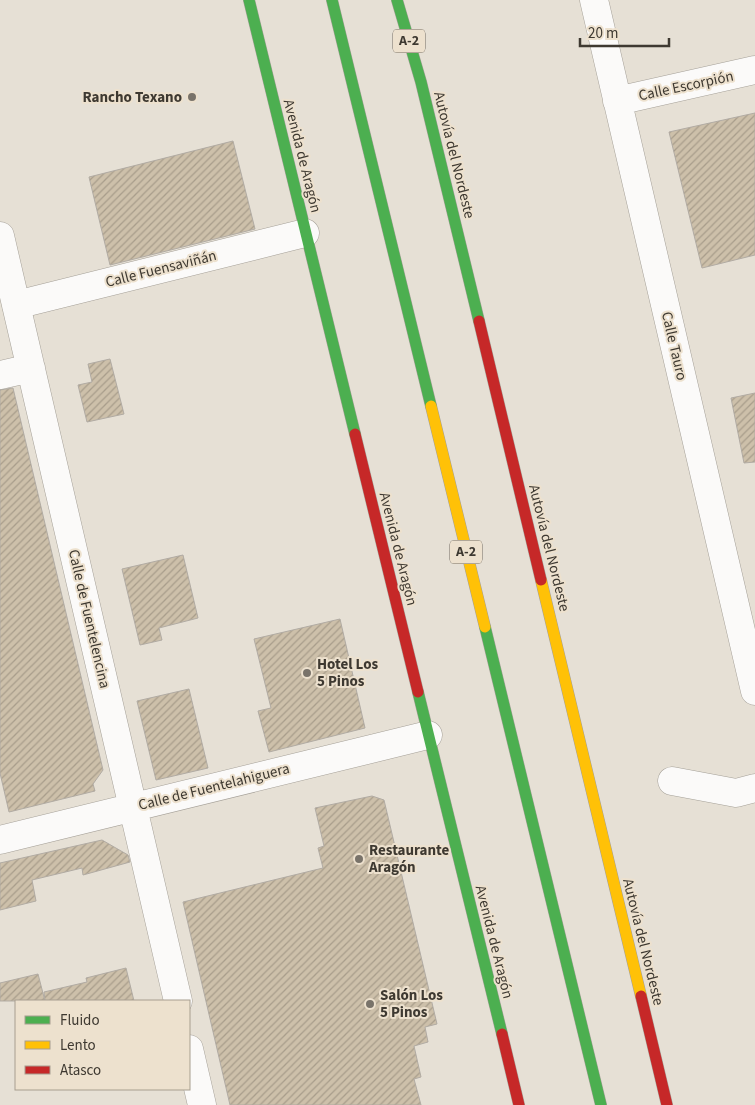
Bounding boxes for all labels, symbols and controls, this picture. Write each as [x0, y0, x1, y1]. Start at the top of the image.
scale bar [580, 15, 669, 47]
text: 20 m [588, 23, 618, 44]
road number: A-2 [393, 29, 425, 52]
street label: Calle Escorpión [637, 66, 735, 106]
place label: Rancho Texano [82, 87, 182, 108]
street label: Autovía del Nordeste [428, 89, 480, 221]
marker: Rancho Texano [186, 91, 198, 103]
street label: Avenida de Aragón [278, 97, 326, 215]
street label: Calle Fuensaviñán [103, 245, 219, 293]
street label: Calle Tauro [656, 309, 692, 383]
street label: Autovía del Nordeste [523, 482, 575, 614]
street label: Avenida de Aragón [374, 490, 422, 608]
road number: A-2 [450, 540, 482, 564]
street label: Calle de Fuentelencina [63, 547, 115, 691]
place label: Hotel Los 5 Pinos [317, 654, 378, 692]
marker: Hotel Los 5 Pinos [301, 667, 313, 679]
street label: Calle de Fuentelahiguera [136, 758, 292, 816]
place label: Restaurante Aragón [368, 840, 450, 878]
marker: Restaurante Aragón [353, 853, 365, 865]
street label: Autovía del Nordeste [617, 876, 669, 1008]
street label: Avenida de Aragón [470, 883, 518, 1001]
place label: Salón Los 5 Pinos [380, 985, 443, 1023]
marker: Salón Los 5 Pinos [364, 998, 376, 1010]
legend [15, 1000, 190, 1090]
text: Fluido [60, 1010, 100, 1031]
text: Lento [60, 1035, 96, 1056]
text: Atasco [60, 1060, 101, 1081]

